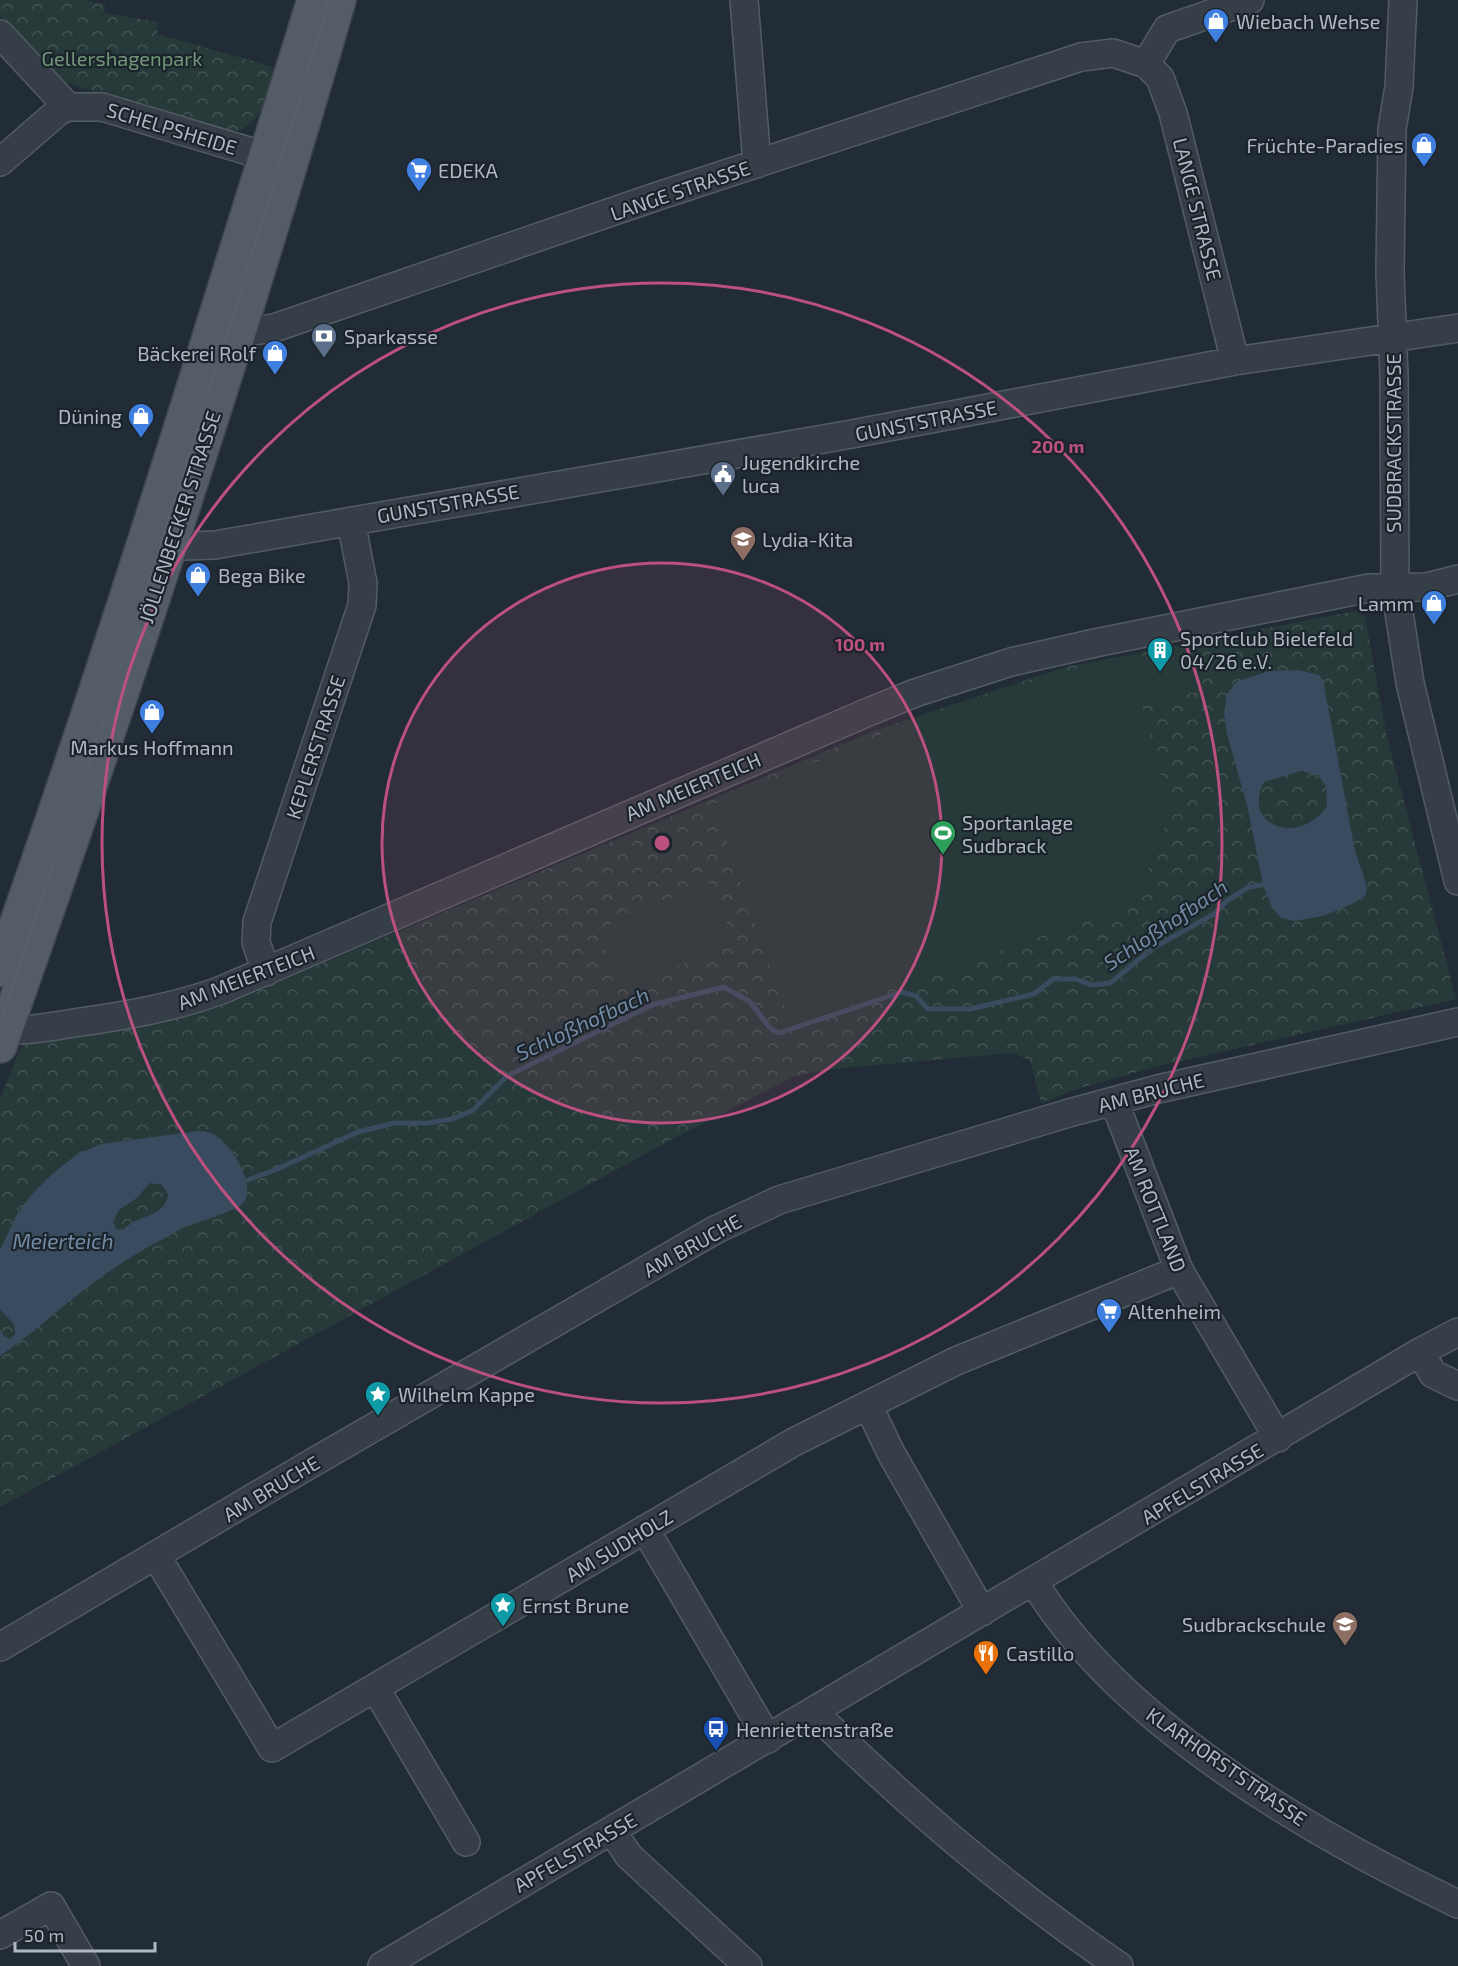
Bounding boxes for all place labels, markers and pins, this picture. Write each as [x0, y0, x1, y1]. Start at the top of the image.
shop icon: Wiebach Wehse [1201, 6, 1231, 44]
place label: Wiebach Wehse [1236, 9, 1381, 33]
shop icon: Früchte-Paradies [1409, 130, 1439, 168]
place label: Früchte-Paradies [1246, 133, 1404, 157]
supermarket icon: EDEKA [404, 155, 434, 193]
place label: EDEKA [438, 158, 498, 182]
bank icon: Sparkasse [309, 321, 339, 359]
place label: Sparkasse [344, 324, 438, 348]
shop icon: Bäckerei Rolf [260, 338, 290, 376]
place label: Bäckerei Rolf [137, 341, 256, 365]
shop icon: Düning [126, 401, 156, 439]
place label: Düning [58, 404, 122, 428]
place label: Jugendkirche luca [742, 450, 860, 497]
public building icon: Jugendkirche luca [708, 459, 738, 497]
school or university icon: Lydia-Kita [728, 524, 758, 562]
place label: Lydia-Kita [762, 527, 853, 551]
shop icon: Bega Bike [183, 560, 213, 598]
place label: Bega Bike [218, 563, 306, 587]
shop icon: Lamm [1419, 588, 1449, 626]
place label: Lamm [1358, 591, 1414, 615]
place label: Sportclub Bielefeld 04/26 e.V. [1180, 626, 1353, 673]
building icon: Sportclub Bielefeld 04/26 e.V. [1145, 635, 1175, 673]
shop icon: Markus Hoffmann [137, 697, 167, 735]
place label: Markus Hoffmann [70, 735, 234, 759]
place label: Sportanlage Sudbrack [962, 810, 1073, 857]
sports icon: Sportanlage Sudbrack [928, 818, 958, 856]
centre of rings [652, 833, 672, 853]
supermarket icon: Altenheim [1094, 1296, 1124, 1334]
place label: Altenheim [1128, 1299, 1221, 1323]
place icon: Wilhelm Kappe [363, 1379, 393, 1417]
place label: Wilhelm Kappe [398, 1382, 535, 1406]
place icon: Ernst Brune [488, 1590, 518, 1628]
place label: Ernst Brune [522, 1593, 629, 1617]
school or university icon: Sudbrackschule [1330, 1609, 1360, 1647]
place label: Sudbrackschule [1182, 1612, 1326, 1636]
restaurant icon: Castillo [971, 1638, 1001, 1676]
place label: Castillo [1006, 1641, 1074, 1665]
bus stop icon: Henriettenstraße [701, 1714, 731, 1752]
place label: Henriettenstraße [736, 1717, 894, 1741]

